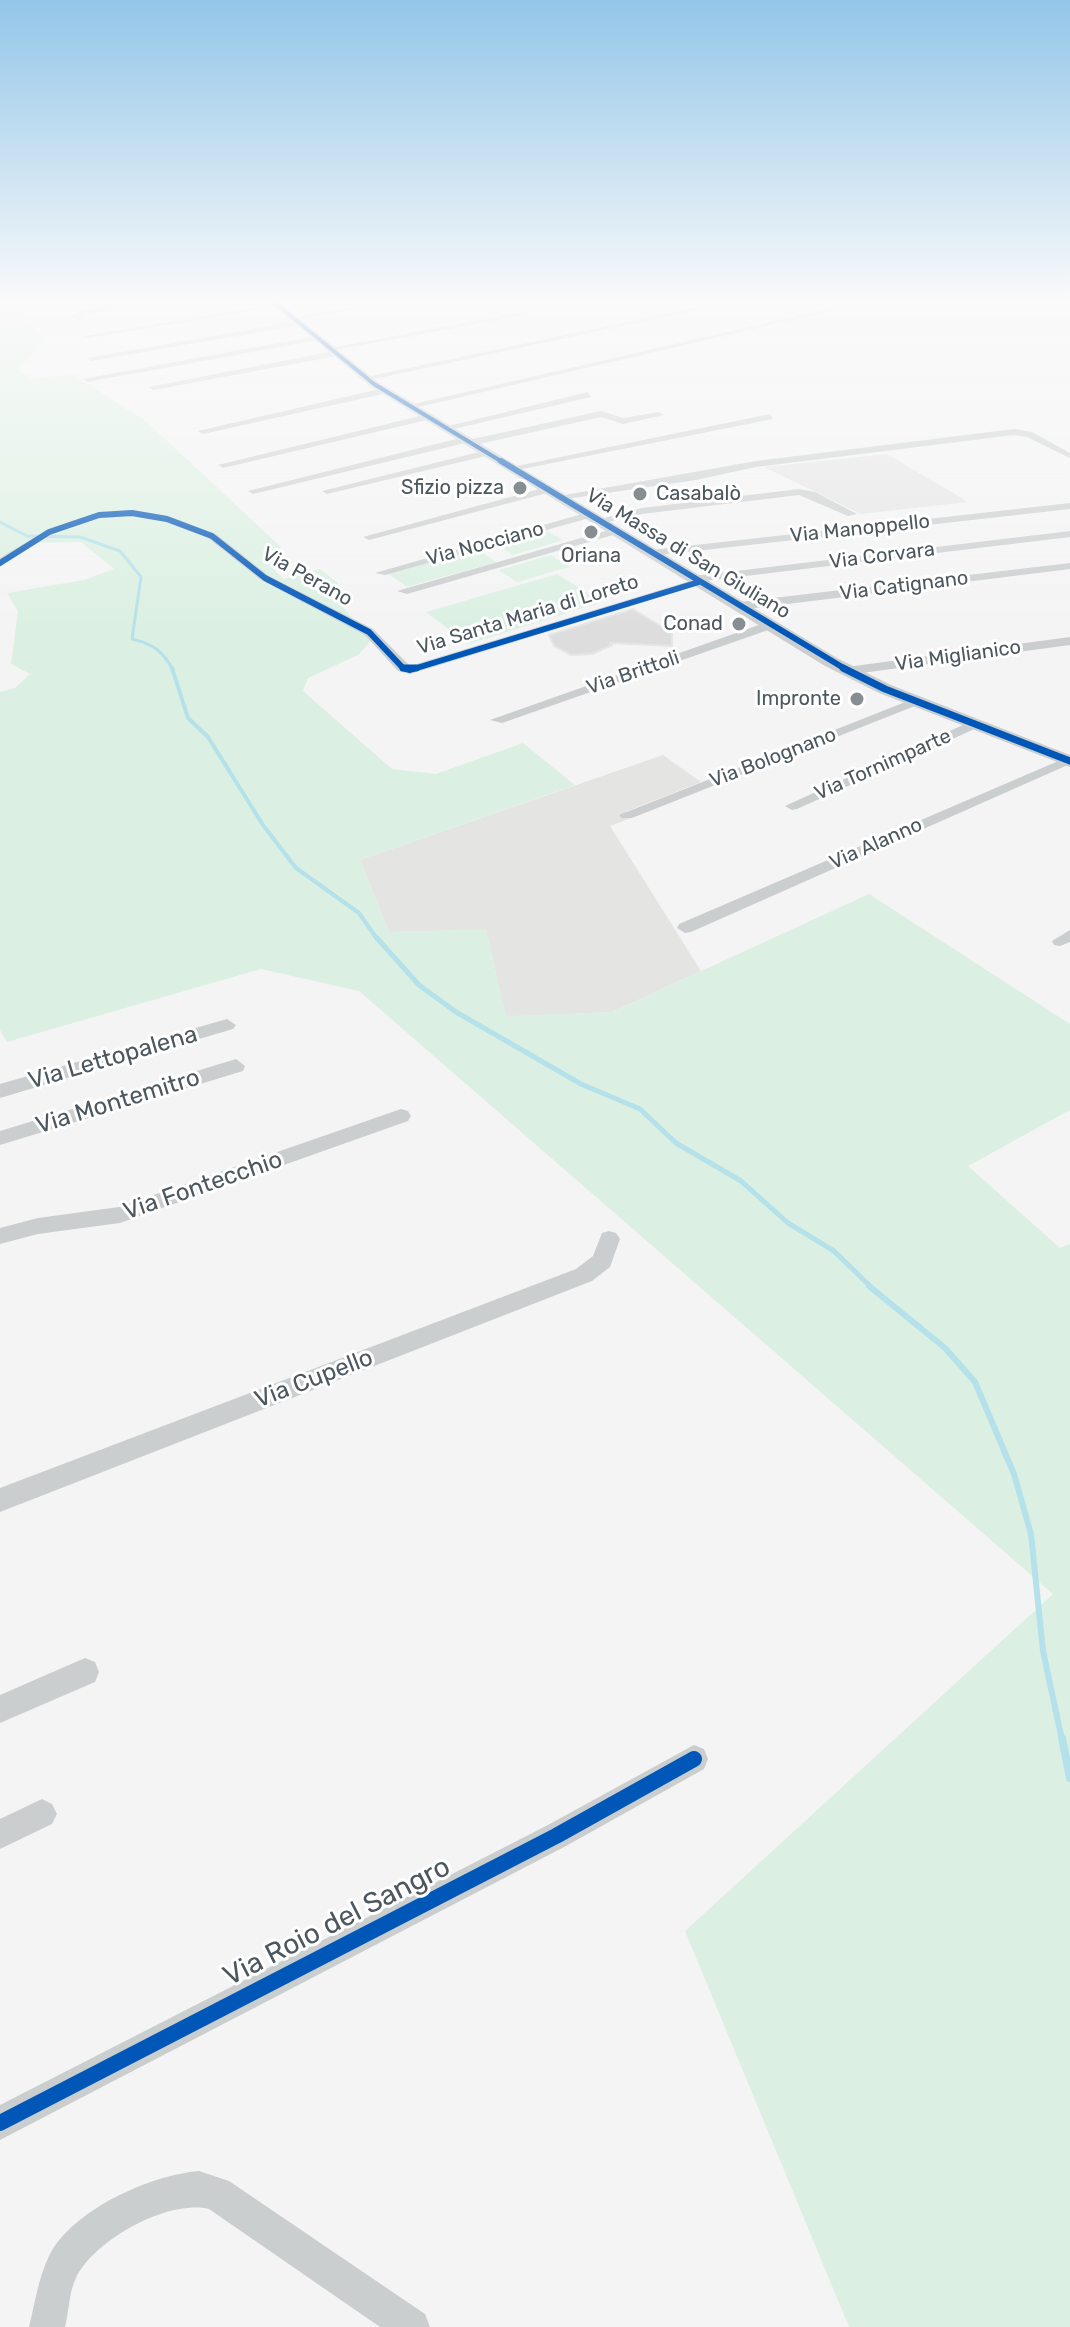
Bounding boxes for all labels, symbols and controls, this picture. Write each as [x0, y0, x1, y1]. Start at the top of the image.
place label: Sfizio pizza [401, 476, 504, 500]
marker: Sfizio pizza [511, 479, 529, 497]
place label: Casabalò [656, 482, 741, 506]
street label: Via Massa di San Giuliano [582, 483, 794, 625]
marker: Casabalò [631, 485, 649, 503]
street label: Via Manoppello [789, 510, 931, 548]
street label: Via Nocciano [424, 517, 546, 571]
marker: Oriana [582, 523, 600, 541]
street label: Via Corvara [828, 538, 936, 574]
street label: Via Perano [258, 542, 356, 612]
place label: Oriana [561, 544, 621, 568]
street label: Via Catignano [838, 566, 970, 606]
street label: Via Santa Maria di Loreto [414, 570, 642, 660]
place label: Conad [663, 612, 723, 636]
marker: Conad [730, 615, 748, 633]
street label: Via Miglianico [894, 635, 1022, 677]
street label: Via Brittoli [584, 646, 682, 700]
place label: Impronte [756, 687, 841, 711]
marker: Impronte [848, 690, 866, 708]
street label: Via Bolognano [706, 723, 840, 793]
street label: Via Tornimparte [811, 724, 955, 806]
street label: Via Alanno [826, 813, 926, 875]
street label: Via Lettopalena [25, 1020, 201, 1096]
street label: Via Montemitro [33, 1063, 203, 1141]
street label: Via Fontecchio [120, 1145, 286, 1227]
street label: Via Cupello [251, 1343, 377, 1415]
street label: Via Roio del Sangro [218, 1850, 456, 1994]

